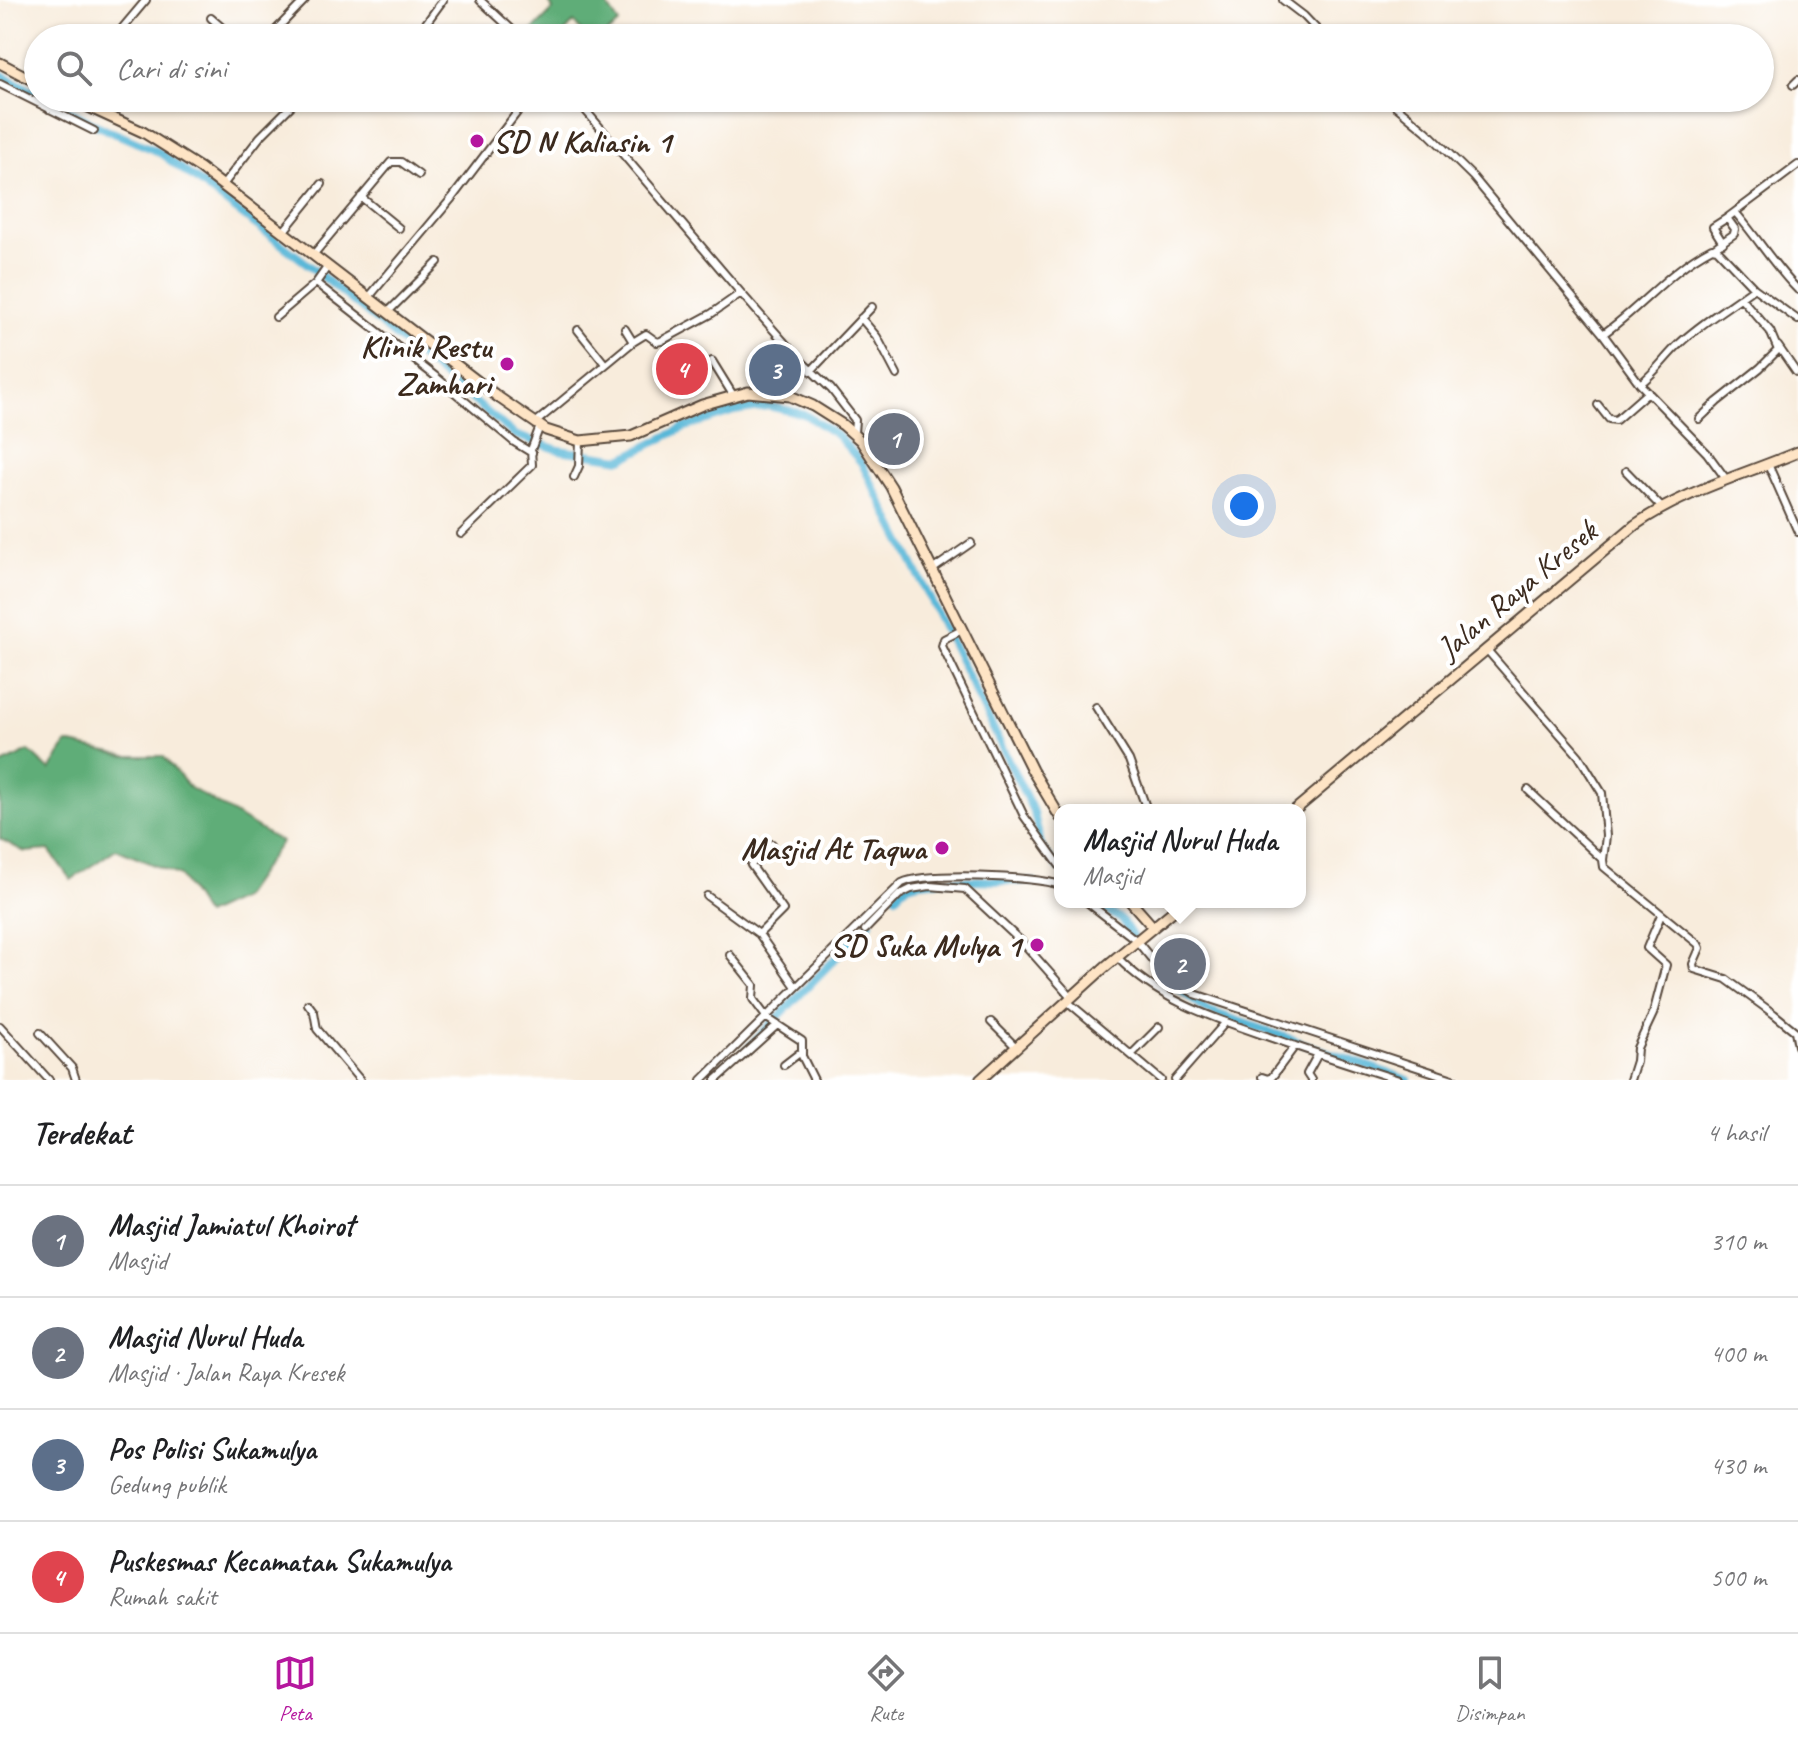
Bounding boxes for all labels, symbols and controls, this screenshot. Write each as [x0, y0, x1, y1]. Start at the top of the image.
search box [24, 24, 1774, 112]
icon: search [52, 46, 96, 90]
text: Cari di sini [116, 49, 227, 87]
place label: SD N Kaliasin 1 [493, 121, 675, 162]
marker: SD N Kaliasin 1 [468, 132, 486, 150]
place label: Klinik Restu Zamhari [360, 326, 496, 404]
pin: 4 [656, 339, 708, 399]
pin: 3 [749, 340, 801, 400]
marker: Klinik Restu Zamhari [498, 355, 516, 373]
pin: 1 [868, 409, 920, 469]
your location [1224, 486, 1264, 526]
street label: Jalan Raya Kresek [1427, 510, 1607, 670]
popup [1054, 804, 1306, 908]
text: Masjid Nurul Huda [1083, 821, 1277, 859]
place label: Masjid At Taqwa [741, 828, 929, 869]
marker: Masjid At Taqwa [933, 839, 951, 857]
text: Masjid [1083, 859, 1142, 892]
place label: SD Suka Mulya 1 [830, 925, 1025, 966]
pin: 2 [1154, 934, 1206, 994]
marker: SD Suka Mulya 1 [1028, 936, 1046, 954]
text: Terdekat [32, 1111, 131, 1154]
text: 4 hasil [1706, 1116, 1766, 1149]
text: Masjid Jamiatul Khoirot [108, 1206, 354, 1244]
text: 1 [52, 1225, 64, 1258]
text: 310 m [1710, 1225, 1766, 1258]
text: Masjid [108, 1244, 167, 1277]
text: Masjid Nurul Huda [108, 1318, 302, 1356]
text: 2 [52, 1337, 64, 1370]
text: 400 m [1710, 1337, 1766, 1370]
text: Masjid · Jalan Raya Kresek [108, 1356, 344, 1389]
text: Pos Polisi Sukamulya [108, 1430, 316, 1468]
text: 3 [52, 1449, 64, 1482]
text: 430 m [1710, 1449, 1766, 1482]
text: Gedung publik [108, 1468, 226, 1501]
text: Puskesmas Kecamatan Sukamulya [108, 1542, 451, 1580]
text: 4 [52, 1561, 64, 1594]
text: 500 m [1710, 1561, 1766, 1594]
text: Rumah sakit [108, 1580, 217, 1613]
tab: Peta [273, 1651, 317, 1727]
tab: Rute [864, 1651, 908, 1727]
tab: Disimpan [1455, 1651, 1525, 1727]

